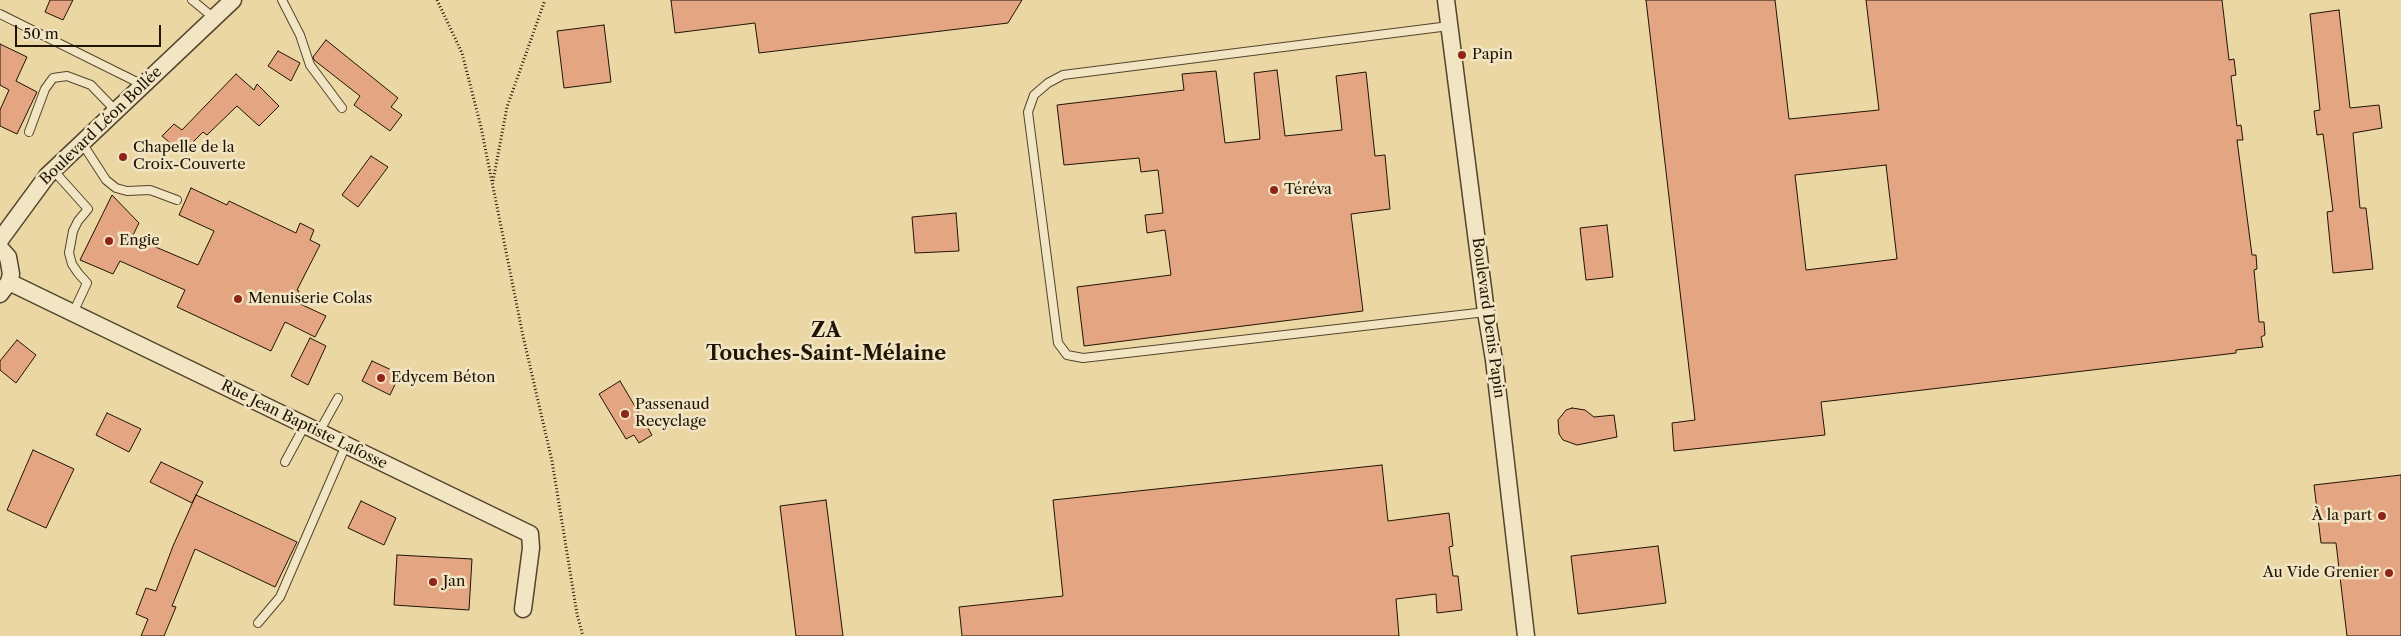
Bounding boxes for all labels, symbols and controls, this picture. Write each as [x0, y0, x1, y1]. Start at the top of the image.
scale bar [18, 15, 164, 47]
text: 50 m [23, 24, 59, 43]
place label: Papin [1472, 46, 1513, 64]
marker: Papin [1456, 49, 1468, 61]
street label: Boulevard Léon Bollée [36, 63, 166, 189]
place label: Chapelle de la Croix-Couverte [133, 139, 246, 174]
marker: Chapelle de la Croix-Couverte [117, 151, 129, 163]
place label: Téréva [1284, 181, 1332, 199]
marker: Téréva [1268, 184, 1280, 196]
place label: Engie [119, 232, 160, 250]
marker: Engie [103, 235, 115, 247]
street label: Boulevard Denis Papin [1468, 236, 1508, 400]
place label: Menuiserie Colas [248, 290, 372, 308]
marker: Menuiserie Colas [232, 293, 244, 305]
district label: ZA Touches-Saint-Mélaine [706, 319, 946, 366]
place label: Edycem Béton [391, 369, 495, 387]
marker: Edycem Béton [375, 372, 387, 384]
street label: Rue Jean Baptiste Lafosse [218, 377, 390, 473]
place label: Passenaud Recyclage [635, 396, 710, 431]
marker: Passenaud Recyclage [619, 408, 631, 420]
place label: À la part [2312, 507, 2372, 525]
marker: À la part [2376, 510, 2388, 522]
place label: Au Vide Grenier [2263, 564, 2379, 582]
marker: Au Vide Grenier [2383, 567, 2395, 579]
place label: Jan [443, 573, 465, 591]
marker: Jan [427, 576, 439, 588]

